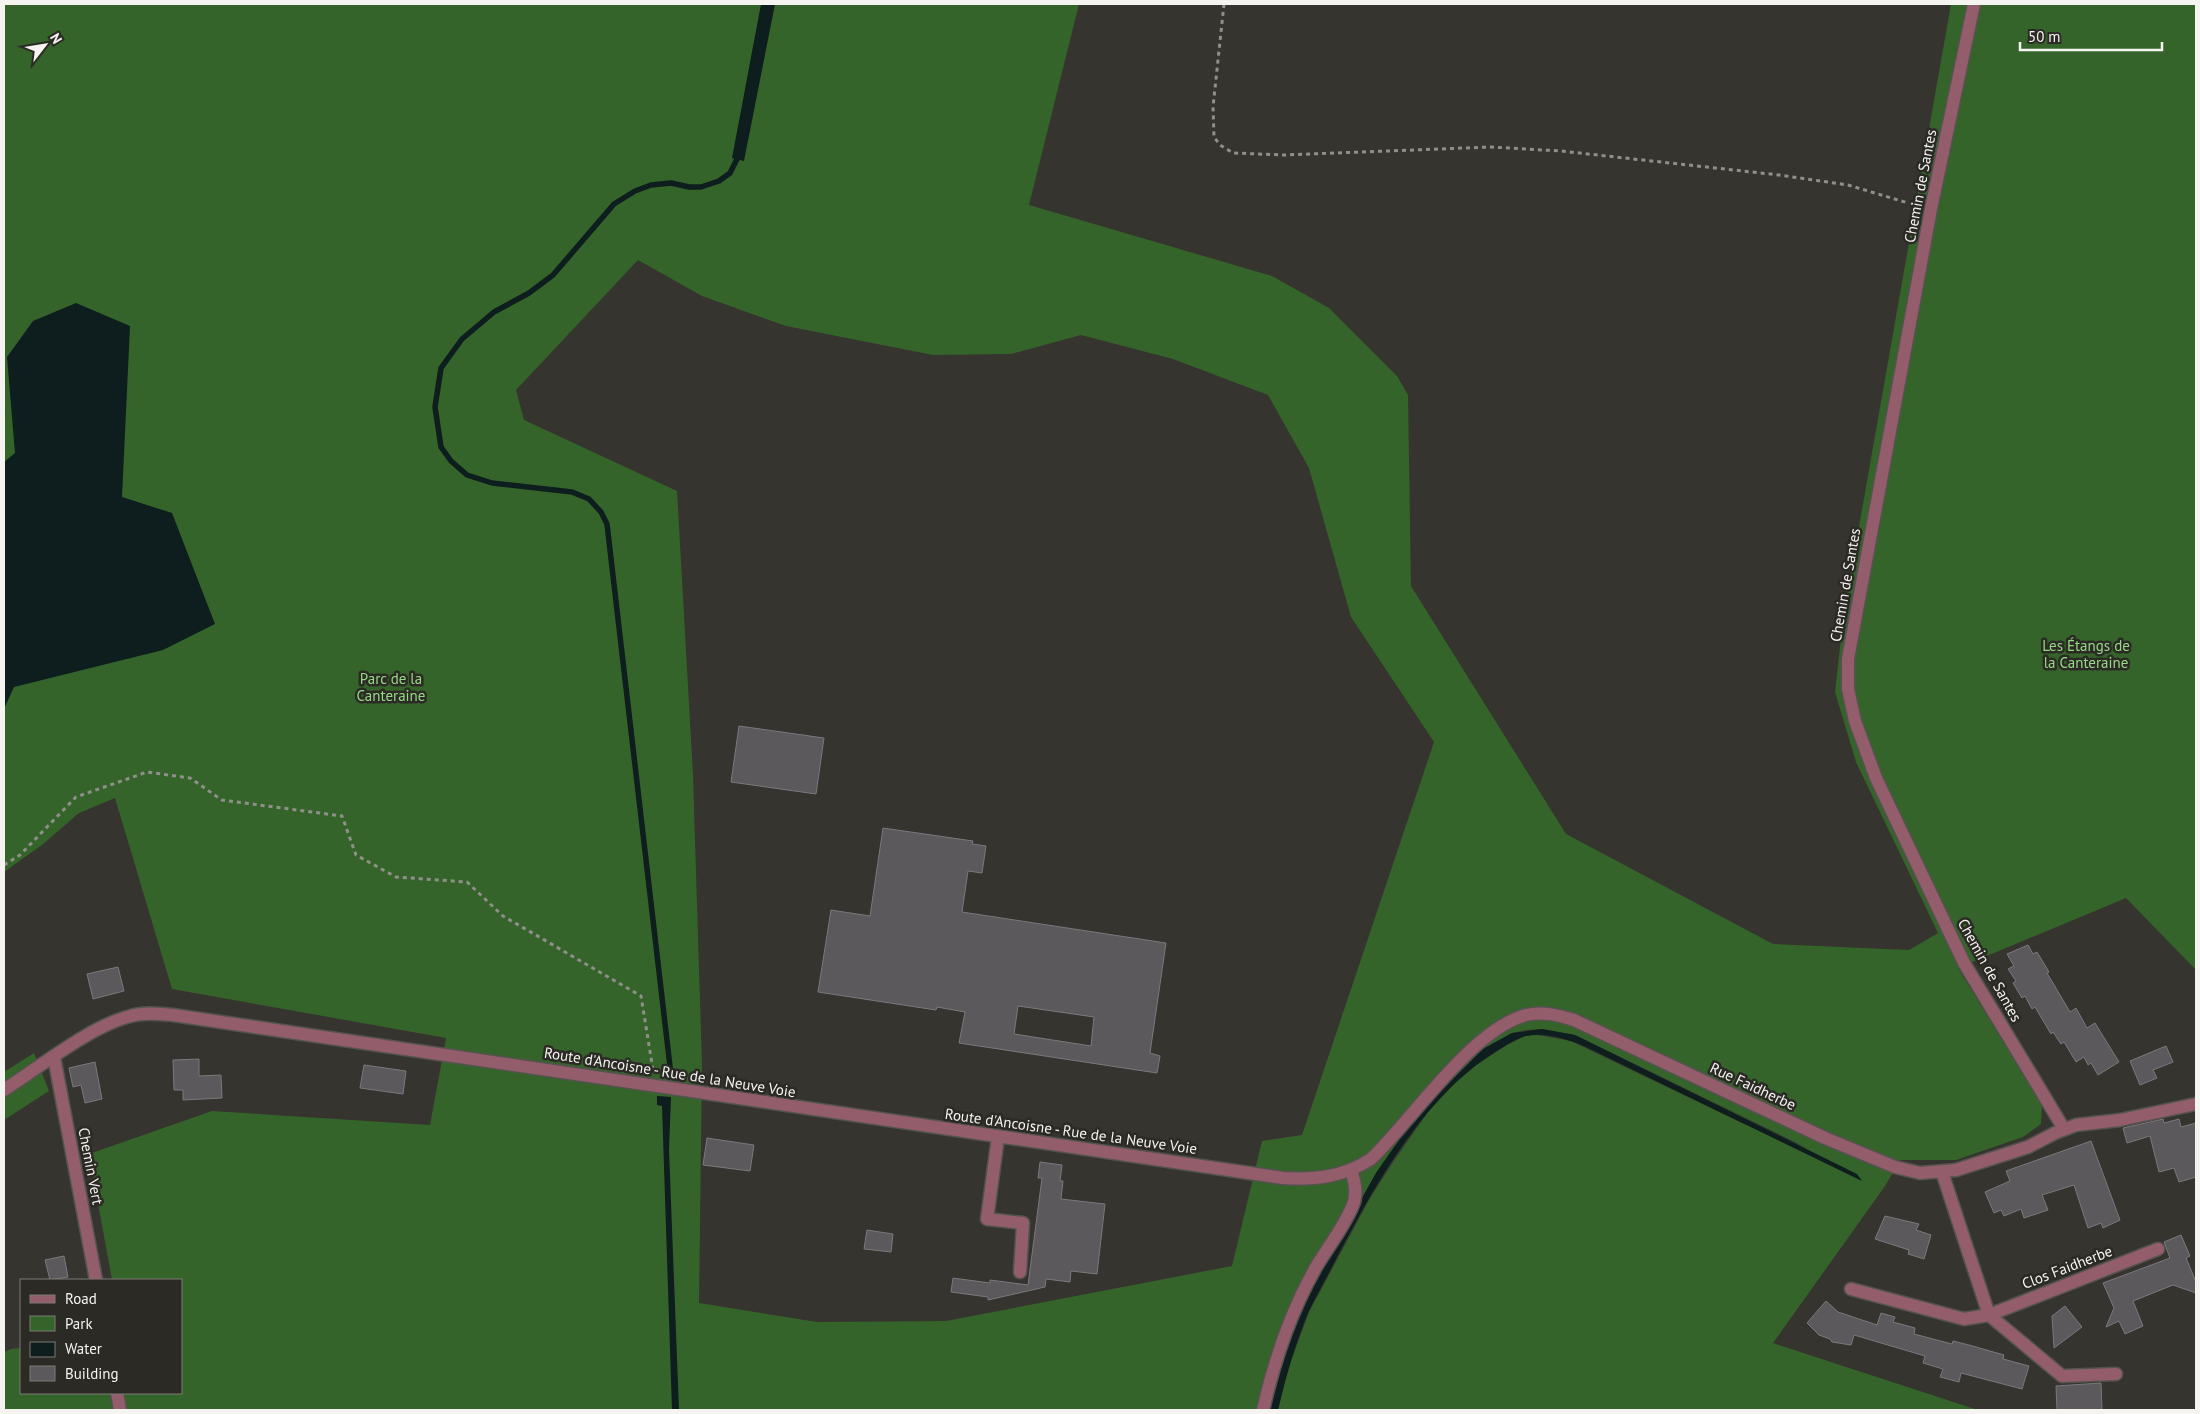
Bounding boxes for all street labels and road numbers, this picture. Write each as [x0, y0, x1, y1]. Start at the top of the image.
street label: Chemin de Santes [1900, 128, 1940, 244]
street label: Chemin de Santes [1826, 527, 1864, 643]
street label: Chemin de Santes [1954, 915, 2026, 1025]
street label: Route d'Ancoisne - Rue de la Neuve Voie [543, 1043, 797, 1101]
street label: Rue Faidherbe [1707, 1058, 1799, 1114]
street label: Route d'Ancoisne - Rue de la Neuve Voie [944, 1104, 1198, 1158]
street label: Chemin Vert [74, 1126, 108, 1206]
street label: Clos Faidherbe [2019, 1241, 2115, 1293]

